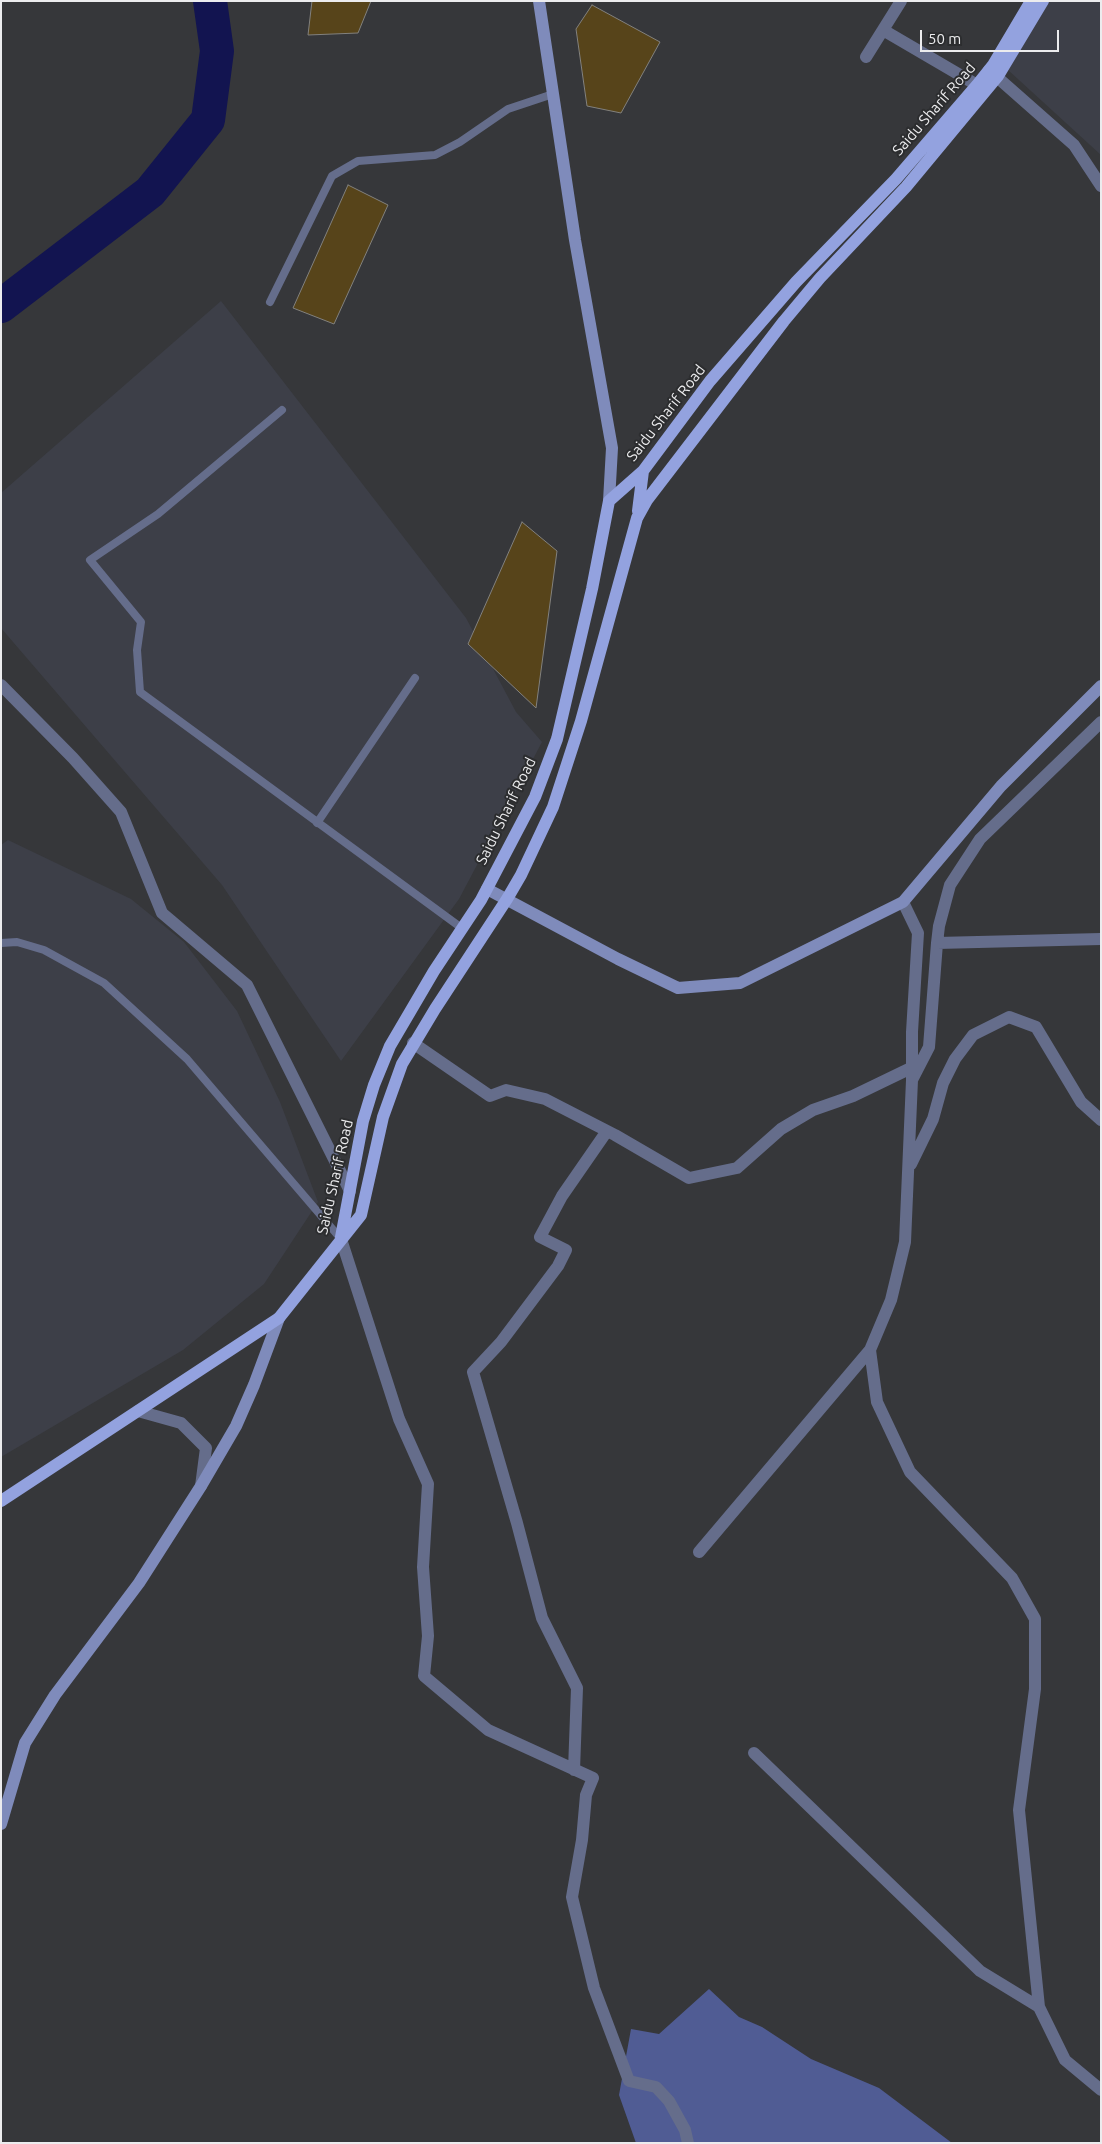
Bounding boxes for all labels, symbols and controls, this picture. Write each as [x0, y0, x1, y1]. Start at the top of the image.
scale bar [922, 20, 1061, 52]
text: 50 m [928, 30, 961, 47]
street label: Saidu Sharif Road [889, 59, 979, 159]
street label: Saidu Sharif Road [623, 361, 709, 465]
street label: Saidu Sharif Road [472, 754, 540, 868]
street label: Saidu Sharif Road [313, 1118, 357, 1236]

